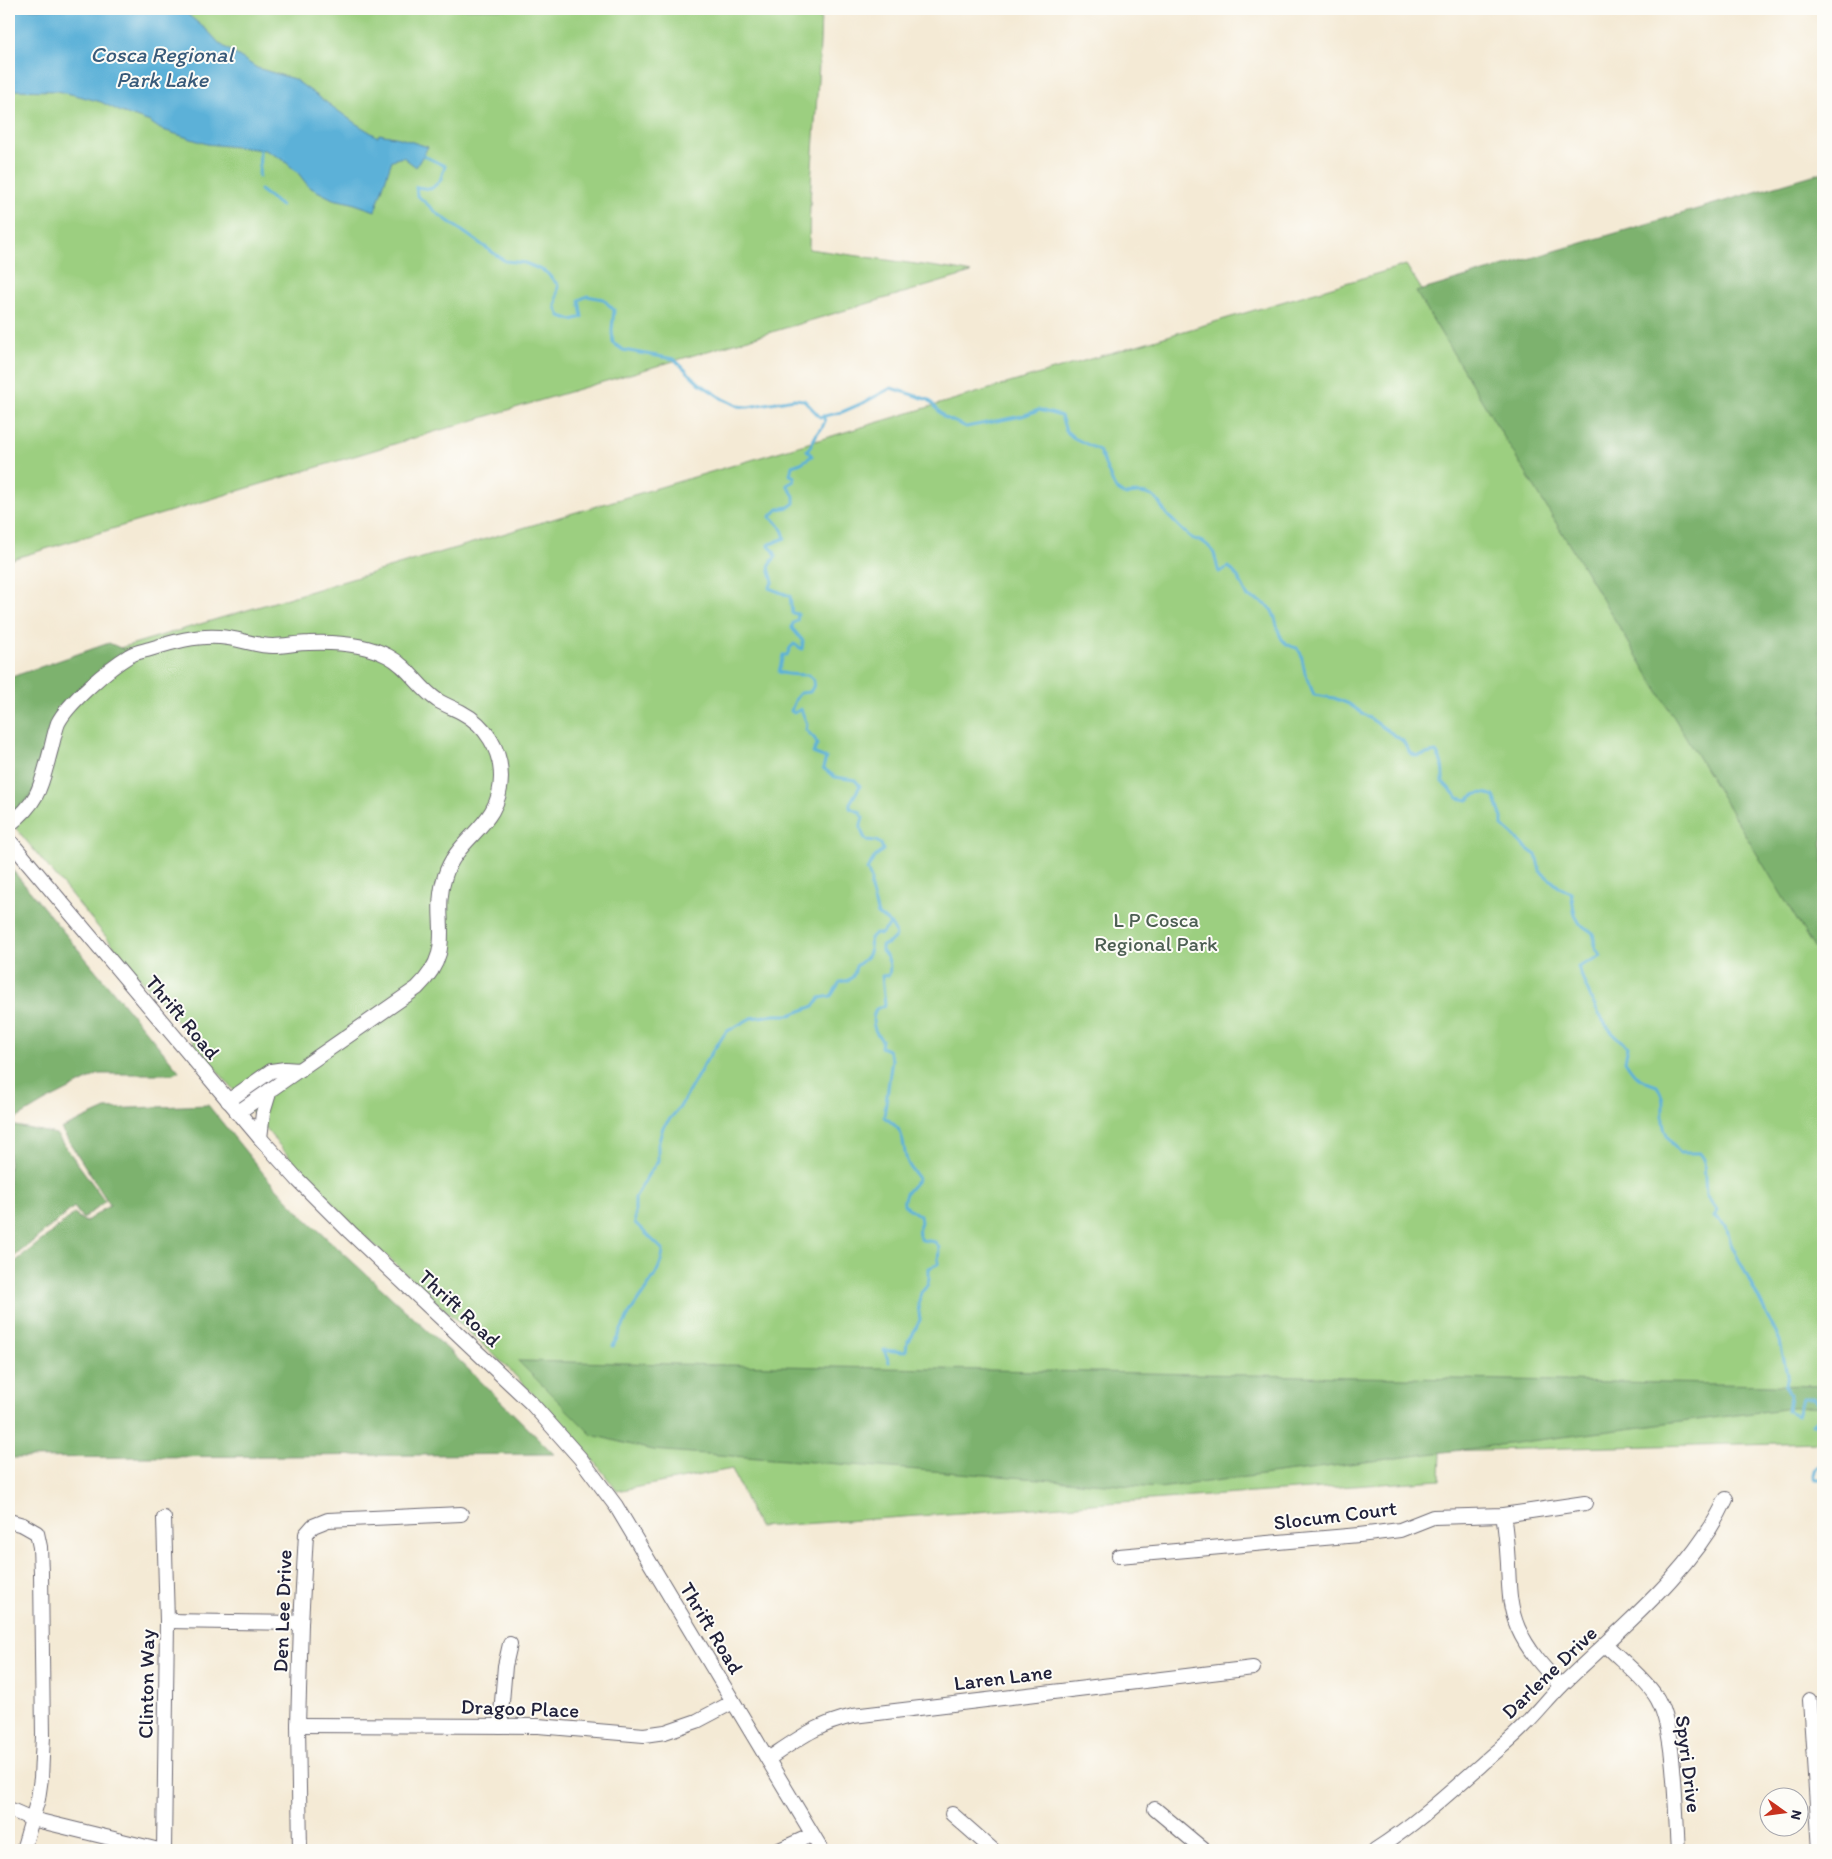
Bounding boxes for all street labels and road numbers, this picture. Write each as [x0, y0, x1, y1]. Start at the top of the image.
street label: Thrift Road [140, 970, 226, 1065]
street label: Thrift Road [414, 1264, 506, 1352]
street label: Slocum Court [1272, 1495, 1398, 1535]
street label: Den Lee Drive [267, 1549, 297, 1673]
street label: Thrift Road [675, 1578, 749, 1679]
street label: Darlene Drive [1496, 1620, 1602, 1724]
street label: Clinton Way [133, 1629, 159, 1739]
street label: Laren Lane [952, 1659, 1054, 1695]
street label: Dragoo Place [460, 1693, 580, 1723]
street label: Spyri Drive [1671, 1714, 1707, 1814]

